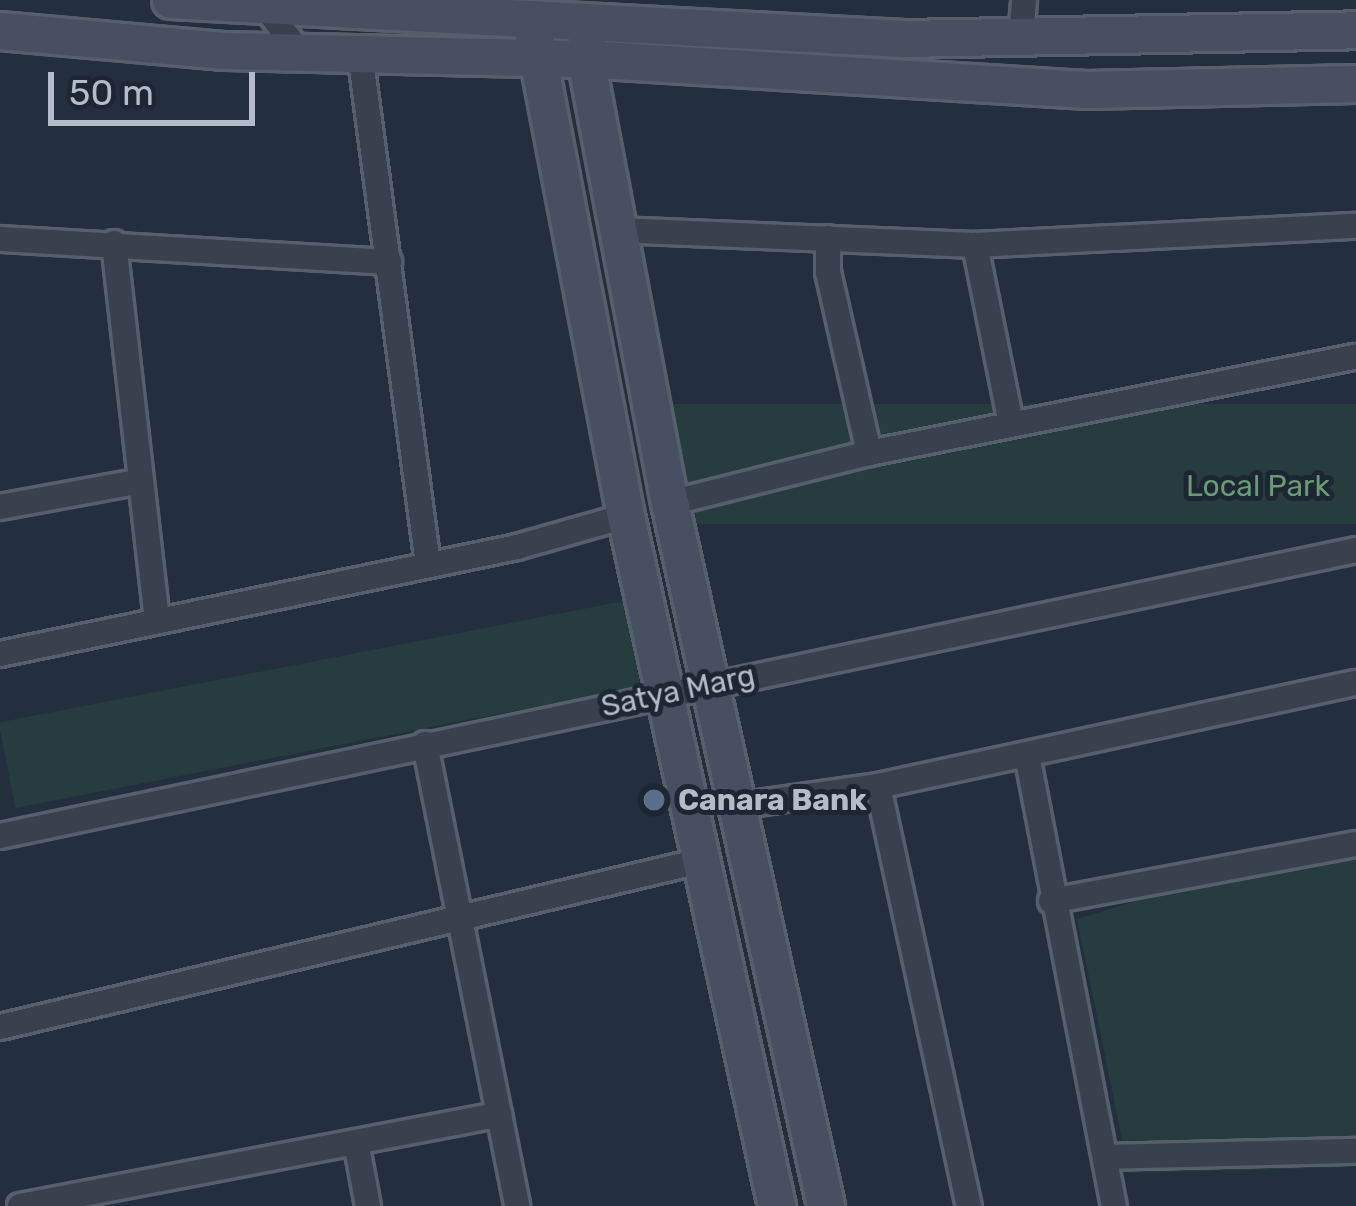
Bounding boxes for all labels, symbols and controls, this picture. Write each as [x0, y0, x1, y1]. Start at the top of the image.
scale bar [54, 48, 261, 122]
text: 50 m [69, 71, 154, 114]
park label: Local Park [1186, 468, 1330, 504]
street label: Satya Marg [598, 657, 758, 725]
place label: Canara Bank [678, 782, 867, 818]
marker: Canara Bank [641, 787, 667, 813]

